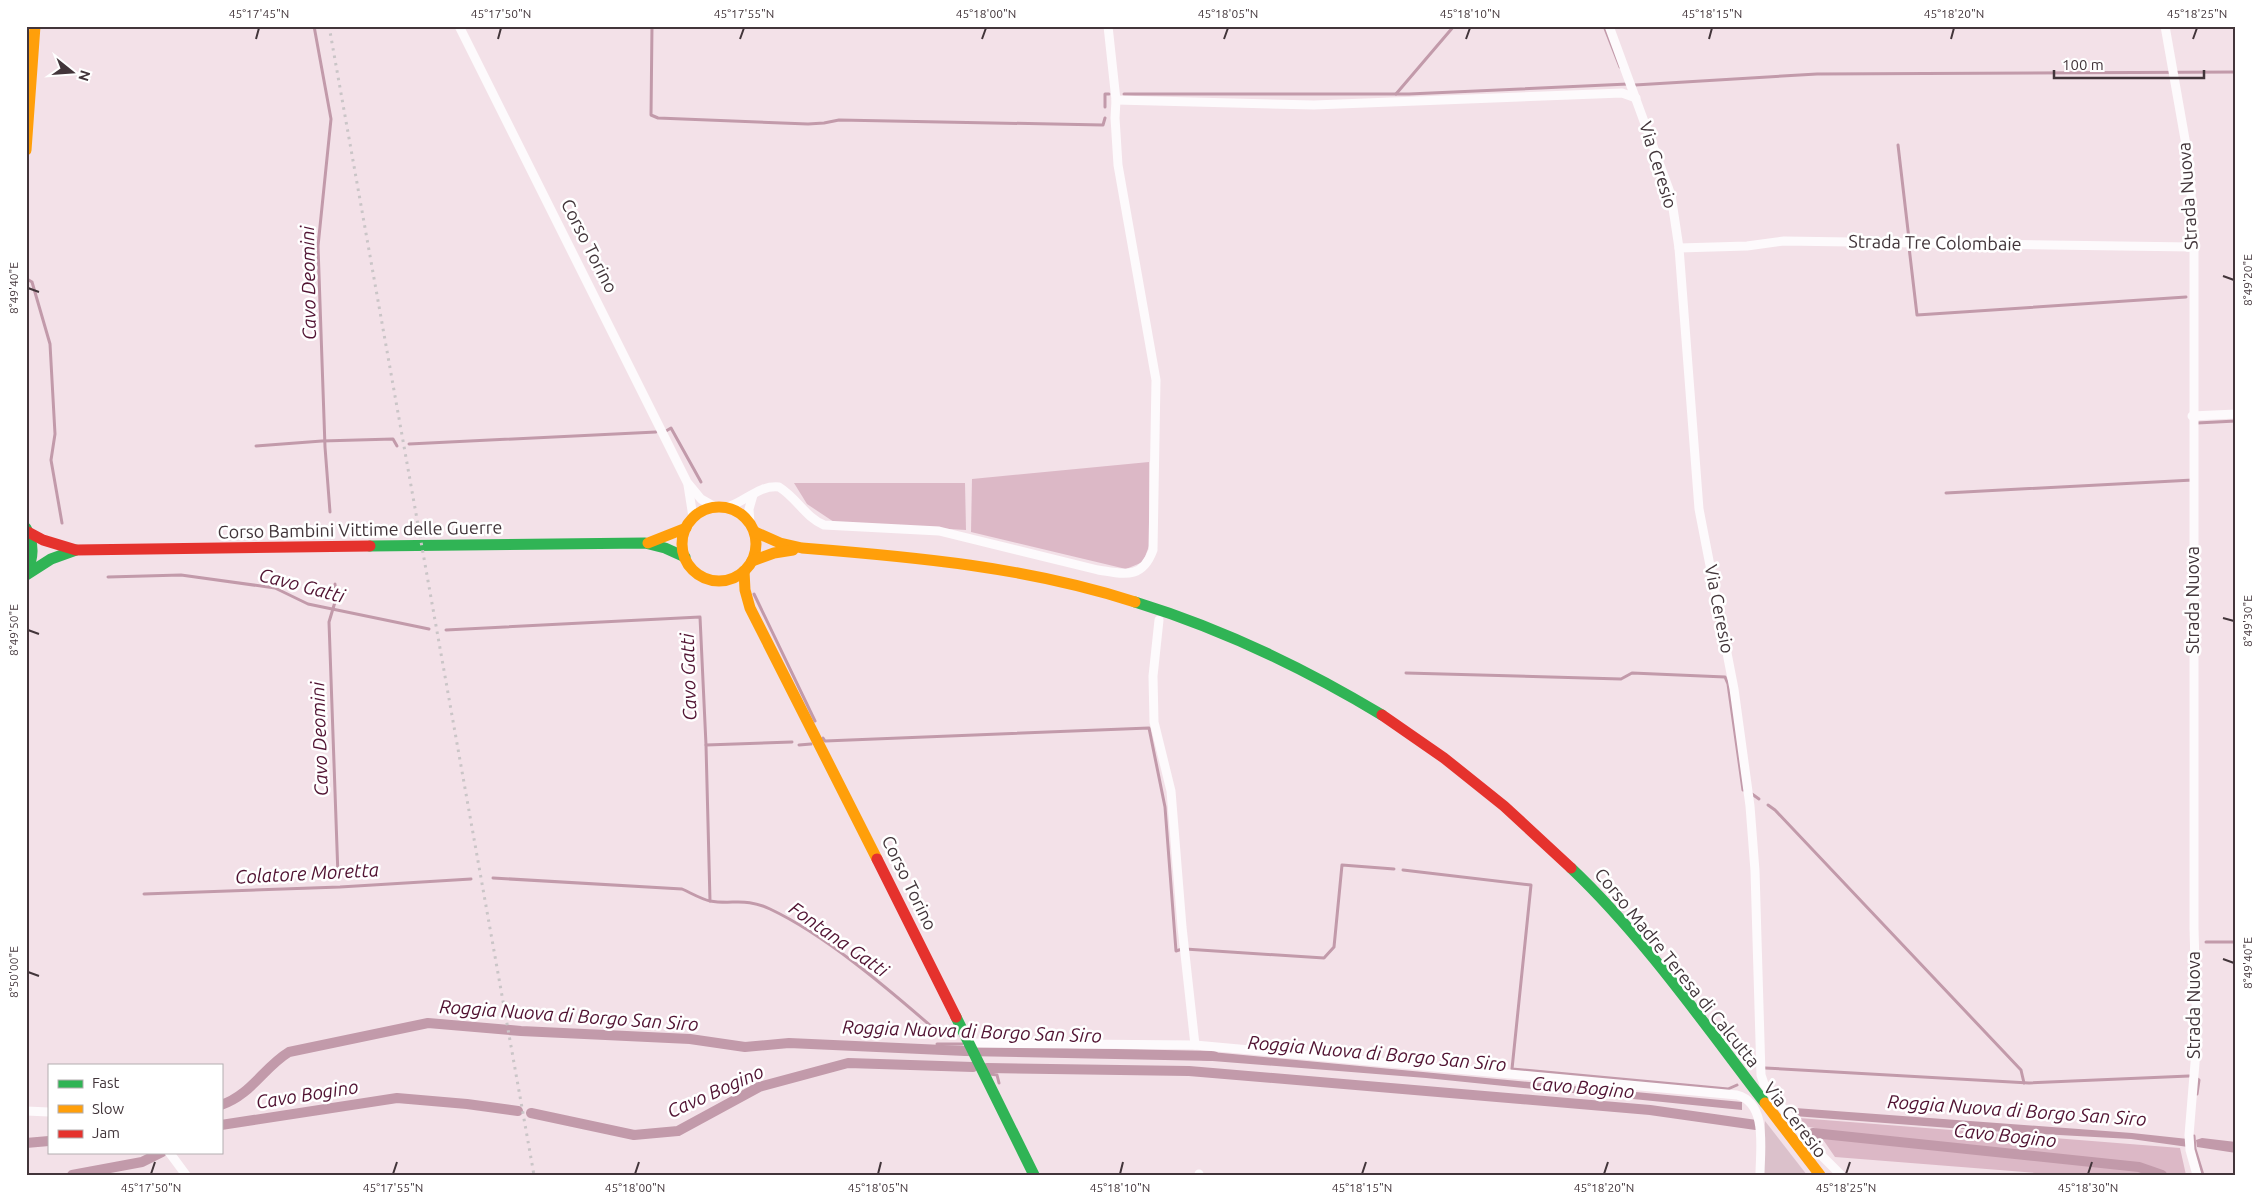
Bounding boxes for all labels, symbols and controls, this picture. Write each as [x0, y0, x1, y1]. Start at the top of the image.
text: 45°17'45"N [229, 7, 289, 20]
text: 45°17'50"N [471, 7, 531, 20]
text: 45°17'55"N [714, 7, 774, 20]
text: 45°18'00"N [956, 7, 1016, 20]
text: 45°18'05"N [1198, 7, 1258, 20]
text: 45°18'10"N [1440, 7, 1500, 20]
text: 45°18'15"N [1682, 7, 1742, 20]
text: 45°18'20"N [1924, 7, 1984, 20]
text: 45°18'25"N [2167, 7, 2227, 20]
north arrow [48, 48, 98, 98]
scale bar [2054, 48, 2204, 80]
text: 100 m [2062, 56, 2104, 73]
text: N [75, 68, 94, 83]
street label: Via Ceresio [1636, 119, 1682, 211]
street label: Strada Nuova [2173, 141, 2201, 251]
street label: Corso Torino [558, 195, 622, 296]
water label: Cavo Deomini [296, 224, 320, 340]
street label: Strada Tre Colombaie [1848, 230, 2022, 254]
text: 8°49'20"E [2241, 254, 2254, 306]
text: 8°49'40"E [7, 262, 20, 314]
street label: Corso Bambini Vittime delle Guerre [217, 517, 503, 541]
street label: Strada Nuova [2182, 546, 2202, 654]
water label: Cavo Gatti [257, 563, 348, 607]
street label: Via Ceresio [1702, 563, 1738, 655]
text: 8°49'30"E [2241, 595, 2254, 647]
text: 8°49'50"E [7, 604, 20, 656]
water label: Cavo Gatti [675, 632, 701, 721]
water label: Cavo Deomini [306, 680, 332, 797]
street label: Corso Torino [878, 832, 941, 933]
water label: Colatore Moretta [234, 858, 380, 888]
street label: Corso Madre Teresa di Calcutta [1591, 864, 1764, 1071]
water label: Fontana Gatti [785, 897, 894, 982]
text: 8°49'40"E [2241, 937, 2254, 989]
text: 8°50'00"E [7, 946, 20, 998]
street label: Strada Nuova [2183, 951, 2203, 1059]
water label: Roggia Nuova di Borgo San Siro [439, 995, 699, 1035]
water label: Roggia Nuova di Borgo San Siro [842, 1015, 1102, 1047]
water label: Roggia Nuova di Borgo San Siro [1247, 1031, 1507, 1075]
water label: Cavo Bogino [663, 1060, 767, 1122]
legend [48, 1064, 222, 1154]
water label: Cavo Bogino [1531, 1072, 1635, 1102]
text: Fast [92, 1074, 120, 1091]
water label: Cavo Bogino [254, 1075, 360, 1113]
street label: Via Ceresio [1760, 1078, 1831, 1161]
water label: Roggia Nuova di Borgo San Siro [1887, 1090, 2147, 1130]
text: Slow [92, 1100, 125, 1117]
water label: Cavo Bogino [1953, 1119, 2057, 1151]
text: Jam [92, 1124, 120, 1141]
text: 45°17'50"N [121, 1181, 181, 1194]
text: 45°17'55"N [363, 1181, 423, 1194]
text: 45°18'00"N [605, 1181, 665, 1194]
text: 45°18'05"N [848, 1181, 908, 1194]
text: 45°18'10"N [1090, 1181, 1150, 1194]
text: 45°18'15"N [1332, 1181, 1392, 1194]
text: 45°18'20"N [1574, 1181, 1634, 1194]
text: 45°18'25"N [1816, 1181, 1876, 1194]
text: 45°18'30"N [2058, 1181, 2118, 1194]

